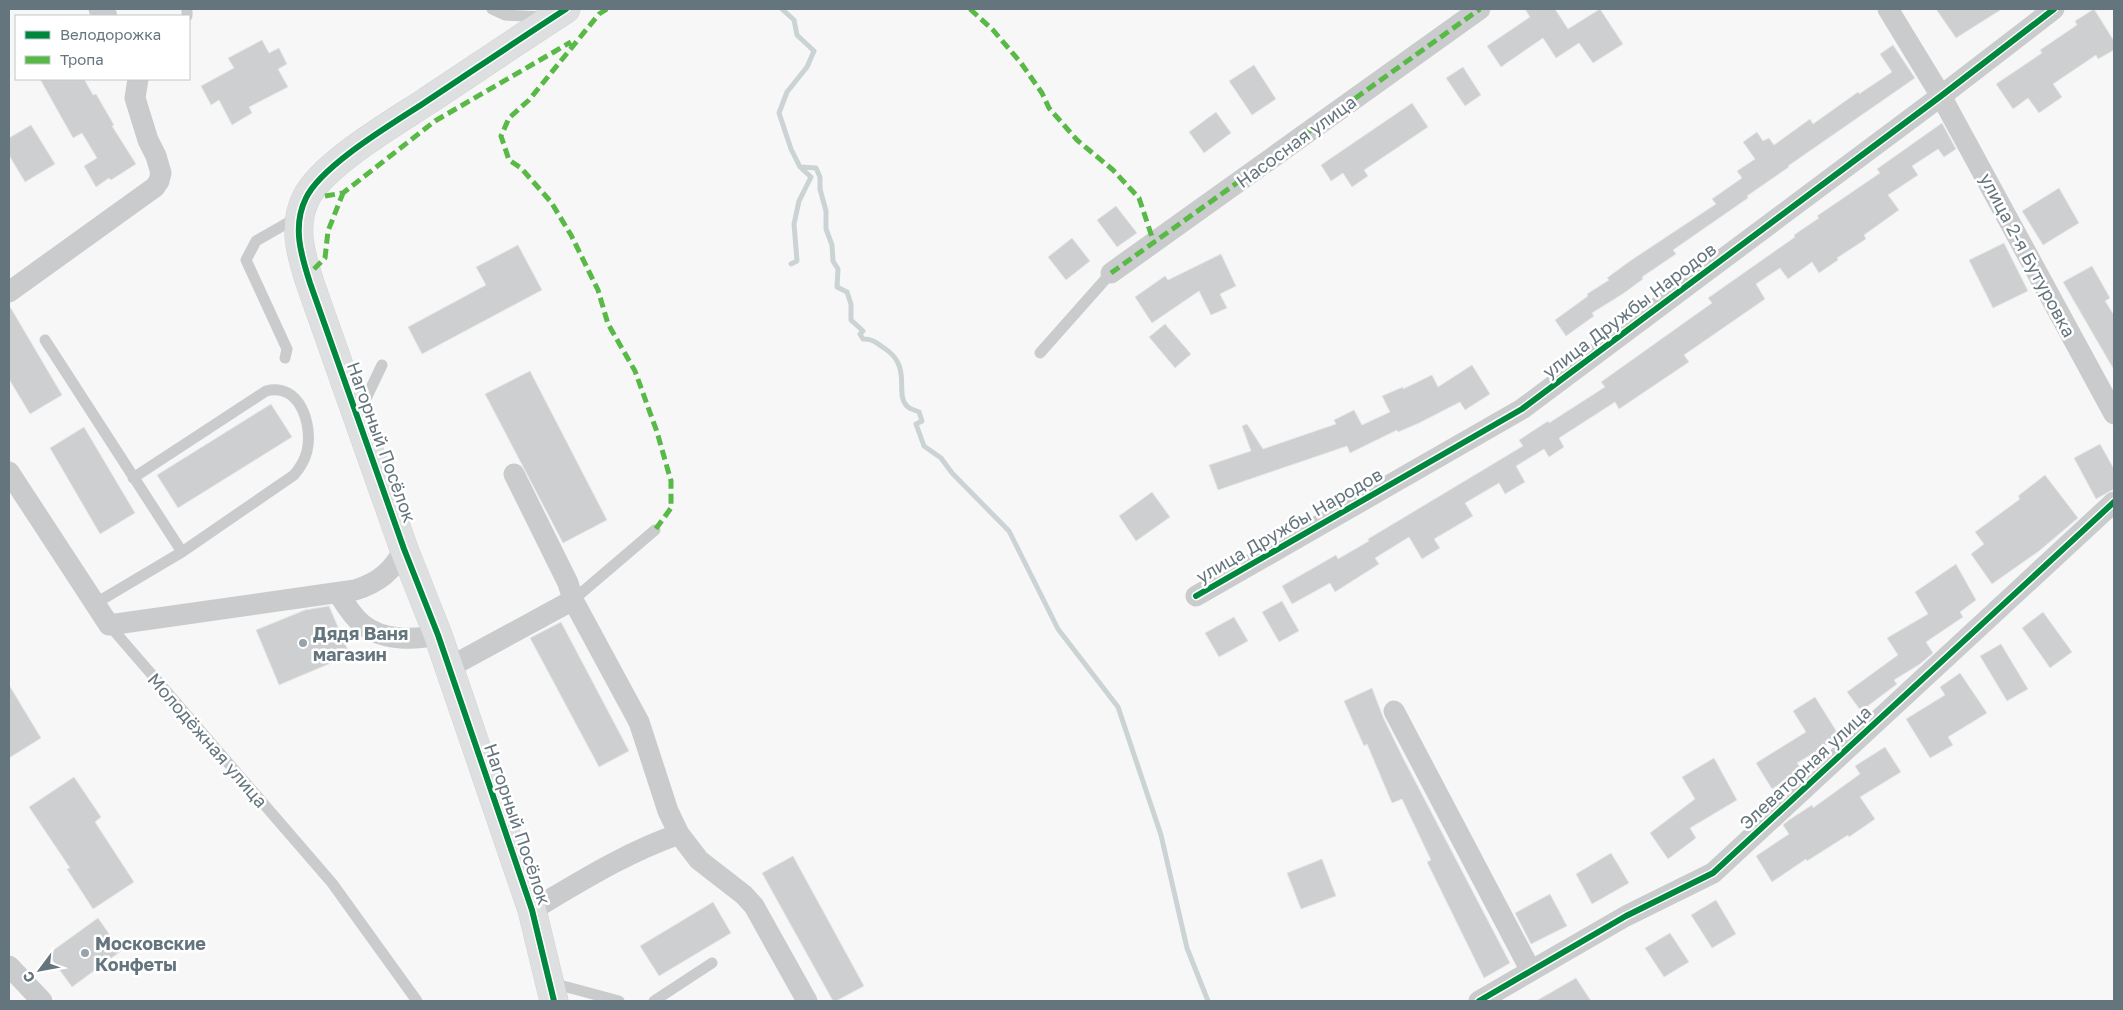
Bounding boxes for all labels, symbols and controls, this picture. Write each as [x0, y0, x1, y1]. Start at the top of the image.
legend [15, 15, 190, 80]
text: Велодорожка [60, 25, 161, 43]
text: Тропа [60, 50, 104, 68]
street label: Насосная улица [1232, 90, 1360, 192]
street label: улица 2-я Бутуровка [1975, 169, 2081, 341]
street label: улица Дружбы Народов [1538, 238, 1720, 382]
street label: Нагорный Посёлок [343, 359, 421, 525]
street label: улица Дружбы Народов [1192, 463, 1386, 587]
place label: Дядя Ваня магазин [313, 622, 408, 665]
marker: Дядя Ваня магазин [297, 637, 309, 649]
street label: Молодёжная улица [144, 668, 272, 812]
street label: Элеваторная улица [1735, 700, 1875, 834]
street label: Нагорный Посёлок [480, 740, 556, 908]
place label: Московские Конфеты [95, 932, 206, 975]
north arrow [15, 945, 65, 995]
marker: Московские Конфеты [79, 947, 91, 959]
text: С [19, 968, 38, 986]

